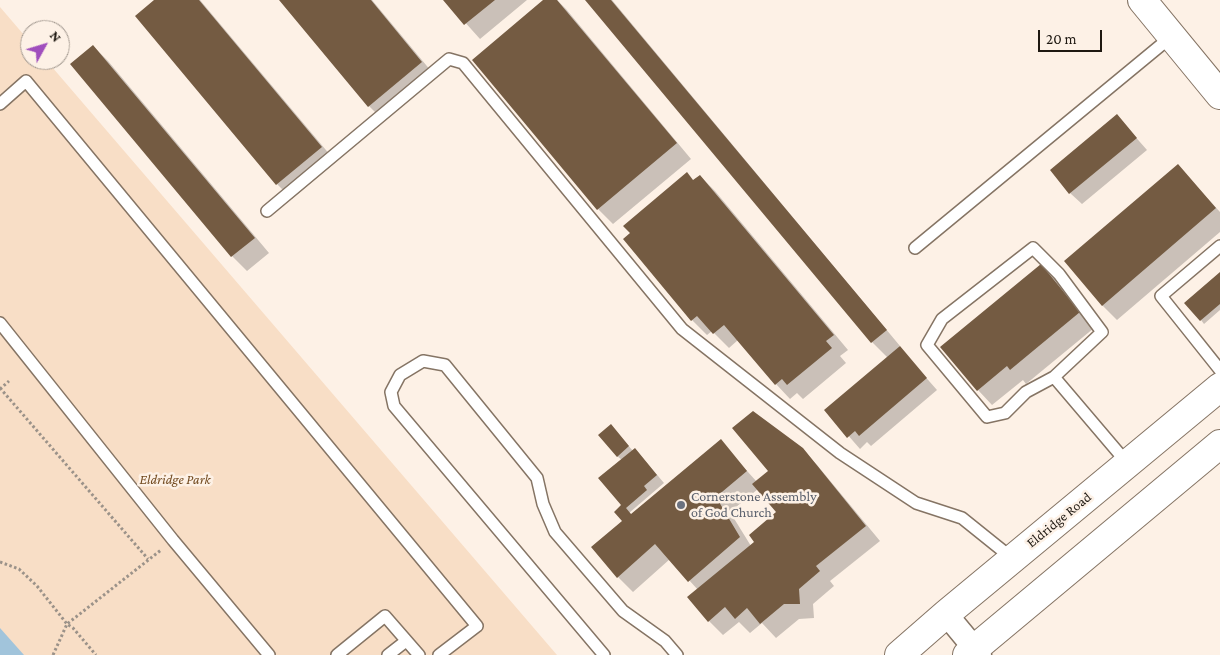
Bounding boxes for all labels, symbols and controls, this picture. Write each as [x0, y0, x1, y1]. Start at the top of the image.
north arrow [20, 20, 70, 70]
scale bar [1040, 20, 1104, 52]
text: N [47, 27, 65, 45]
text: 20 m [1046, 31, 1077, 47]
park label: Eldridge Park [139, 472, 211, 488]
place label: Cornerstone Assembly of God Church [691, 489, 817, 522]
street label: Eldridge Road [1023, 489, 1095, 551]
marker: Cornerstone Assembly of God Church [675, 499, 687, 511]

